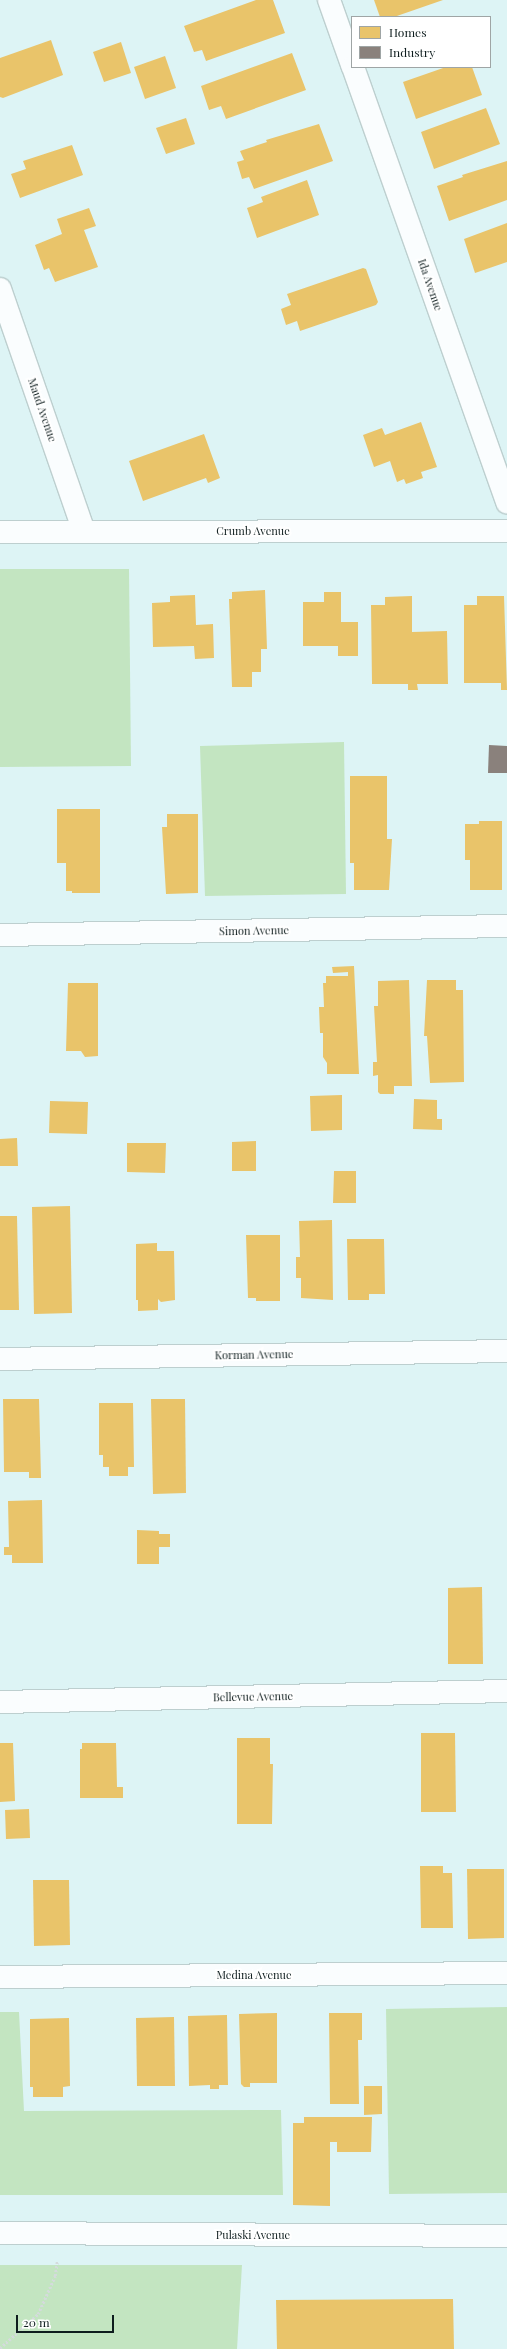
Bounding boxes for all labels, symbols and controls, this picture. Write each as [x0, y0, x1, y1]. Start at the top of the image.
legend [351, 16, 491, 68]
text: Homes [389, 24, 427, 40]
text: Industry [389, 44, 435, 60]
street label: Ida Avenue [415, 257, 445, 313]
street label: Maud Avenue [25, 376, 59, 444]
street label: Crumb Avenue [216, 524, 290, 538]
street label: Simon Avenue [219, 924, 289, 938]
street label: Korman Avenue [214, 1348, 294, 1362]
street label: Bellevue Avenue [213, 1690, 293, 1704]
street label: Medina Avenue [216, 1968, 292, 1982]
street label: Pulaski Avenue [216, 2228, 290, 2242]
scale bar [18, 2307, 116, 2333]
text: 20 m [23, 2314, 50, 2330]

